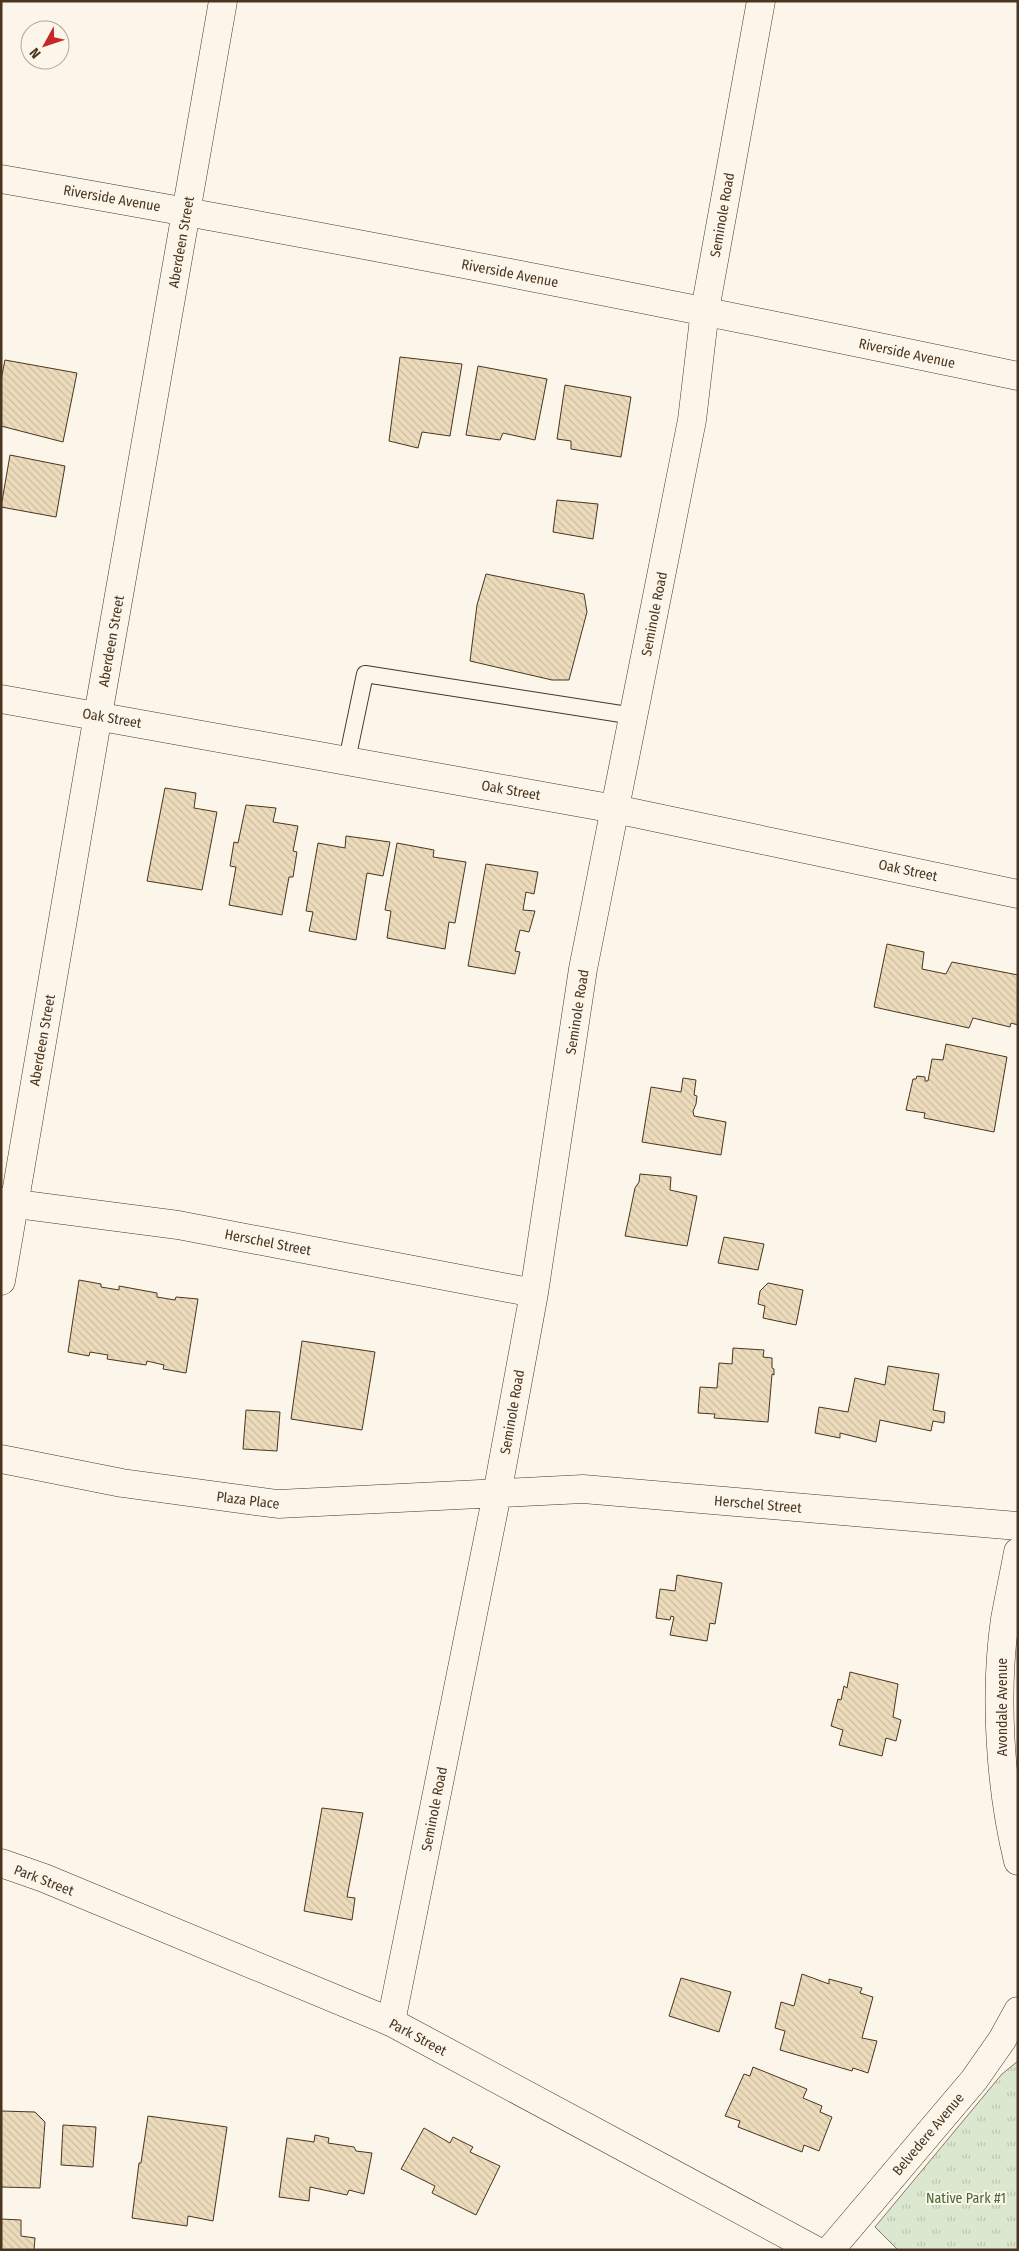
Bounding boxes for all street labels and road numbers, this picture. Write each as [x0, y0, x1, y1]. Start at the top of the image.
street label: Seminole Road [707, 171, 738, 259]
street label: Riverside Avenue [62, 182, 162, 215]
street label: Aberdeen Street [165, 195, 198, 289]
street label: Riverside Avenue [460, 256, 560, 291]
street label: Riverside Avenue [857, 335, 957, 372]
street label: Seminole Road [638, 570, 671, 658]
street label: Aberdeen Street [95, 594, 128, 688]
street label: Oak Street [81, 705, 143, 732]
street label: Oak Street [480, 777, 542, 804]
street label: Oak Street [877, 856, 939, 885]
street label: Seminole Road [562, 968, 593, 1056]
street label: Aberdeen Street [26, 993, 59, 1087]
street label: Herschel Street [223, 1226, 313, 1259]
street label: Seminole Road [497, 1368, 528, 1456]
street label: Plaza Place [215, 1488, 281, 1513]
street label: Herschel Street [713, 1492, 803, 1517]
street label: Avondale Avenue [994, 1658, 1011, 1756]
street label: Seminole Road [418, 1765, 451, 1853]
street label: Park Street [12, 1861, 76, 1900]
street label: Park Street [386, 2015, 450, 2060]
street label: Belvedere Avenue [889, 2090, 968, 2179]

